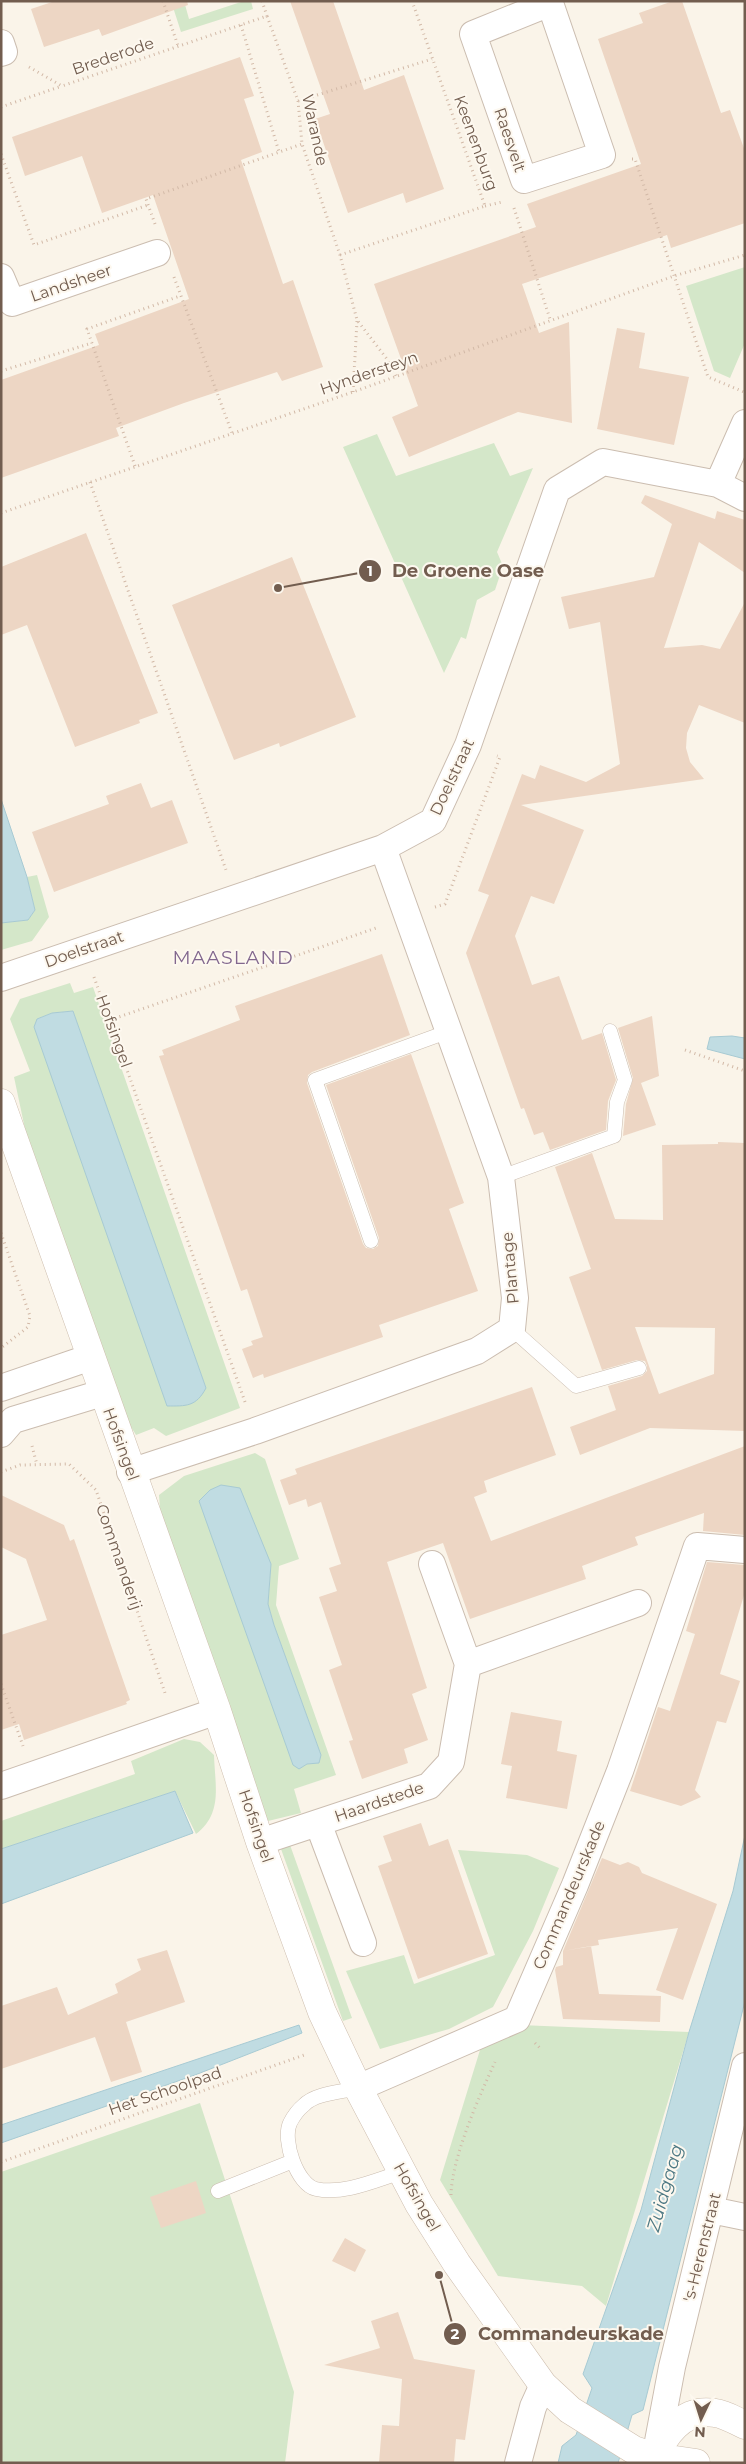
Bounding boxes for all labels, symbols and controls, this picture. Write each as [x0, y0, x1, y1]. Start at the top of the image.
street label: Brederode [70, 33, 156, 79]
street label: Warande [298, 92, 332, 168]
street label: Keenenburg [450, 93, 502, 193]
street label: Raesvelt [490, 105, 530, 175]
street label: Landsheer [28, 260, 114, 306]
street label: Hyndersteyn [317, 347, 421, 399]
callout: De Groene Oase [357, 554, 554, 587]
text: De Groene Oase [392, 560, 544, 582]
text: 1 [367, 561, 373, 580]
street label: Doelstraat [426, 735, 478, 818]
street label: Doelstraat [42, 926, 127, 971]
district label: MAASLAND [172, 946, 294, 969]
street label: Hofsingel [92, 992, 136, 1070]
street label: Plantage [497, 1231, 523, 1305]
street label: Hofsingel [99, 1405, 143, 1483]
street label: Commanderij [92, 1502, 146, 1612]
street label: Haardstede [332, 1778, 426, 1826]
street label: Hofsingel [235, 1787, 277, 1865]
street label: Commandeurskade [529, 1818, 609, 1972]
street label: Het Schoolpad [106, 2063, 224, 2119]
water label: Zuidgaag [642, 2142, 688, 2235]
street label: Hofsingel [390, 2159, 444, 2235]
street label: 's-Herenstraat [679, 2190, 725, 2304]
callout: Commandeurskade [443, 2317, 674, 2350]
text: Commandeurskade [478, 2323, 664, 2345]
text: 2 [451, 2324, 460, 2343]
north arrow [676, 2394, 726, 2444]
text: N [694, 2423, 706, 2441]

